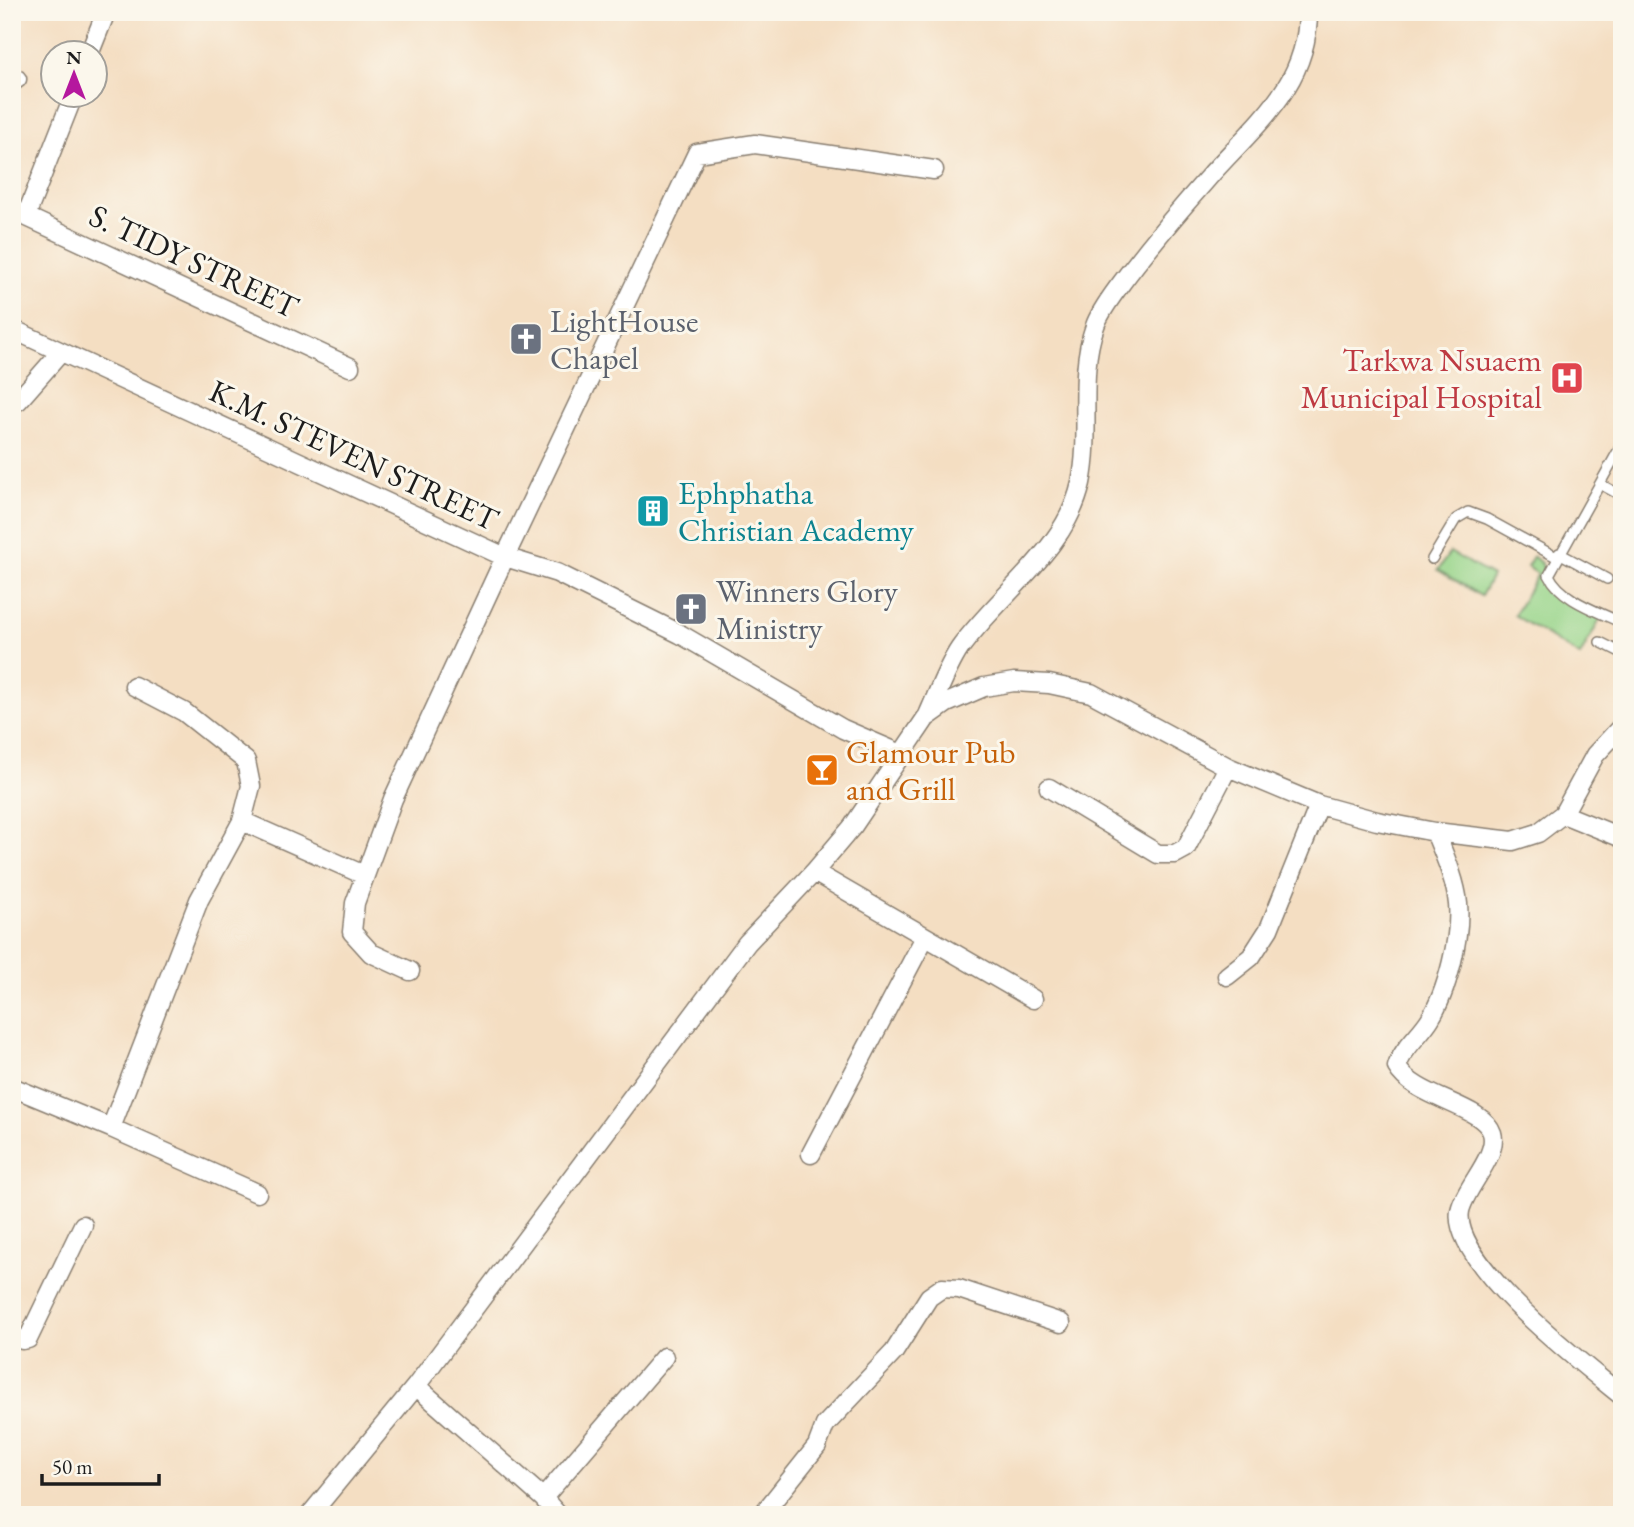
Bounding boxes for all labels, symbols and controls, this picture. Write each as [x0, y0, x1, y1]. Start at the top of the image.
north arrow [38, 38, 108, 108]
text: N [66, 45, 82, 70]
street label: S. TIDY STREET [83, 194, 306, 328]
place label: LightHouse Chapel [550, 300, 698, 379]
church icon: LightHouse Chapel [507, 320, 545, 358]
place label: Tarkwa Nsuaem Municipal Hospital [1301, 339, 1542, 418]
hospital icon: Tarkwa Nsuaem Municipal Hospital [1548, 359, 1586, 397]
street label: K.M. STEVEN STREET [203, 370, 506, 541]
place label: Ephphatha Christian Academy [678, 472, 915, 551]
building icon: Ephphatha Christian Academy [634, 492, 672, 530]
place label: Winners Glory Ministry [716, 570, 899, 649]
church icon: Winners Glory Ministry [672, 590, 710, 628]
place label: Glamour Pub and Grill [846, 731, 1015, 810]
bar icon: Glamour Pub and Grill [803, 751, 841, 789]
scale bar [42, 1443, 159, 1487]
text: 50 m [52, 1453, 93, 1480]

